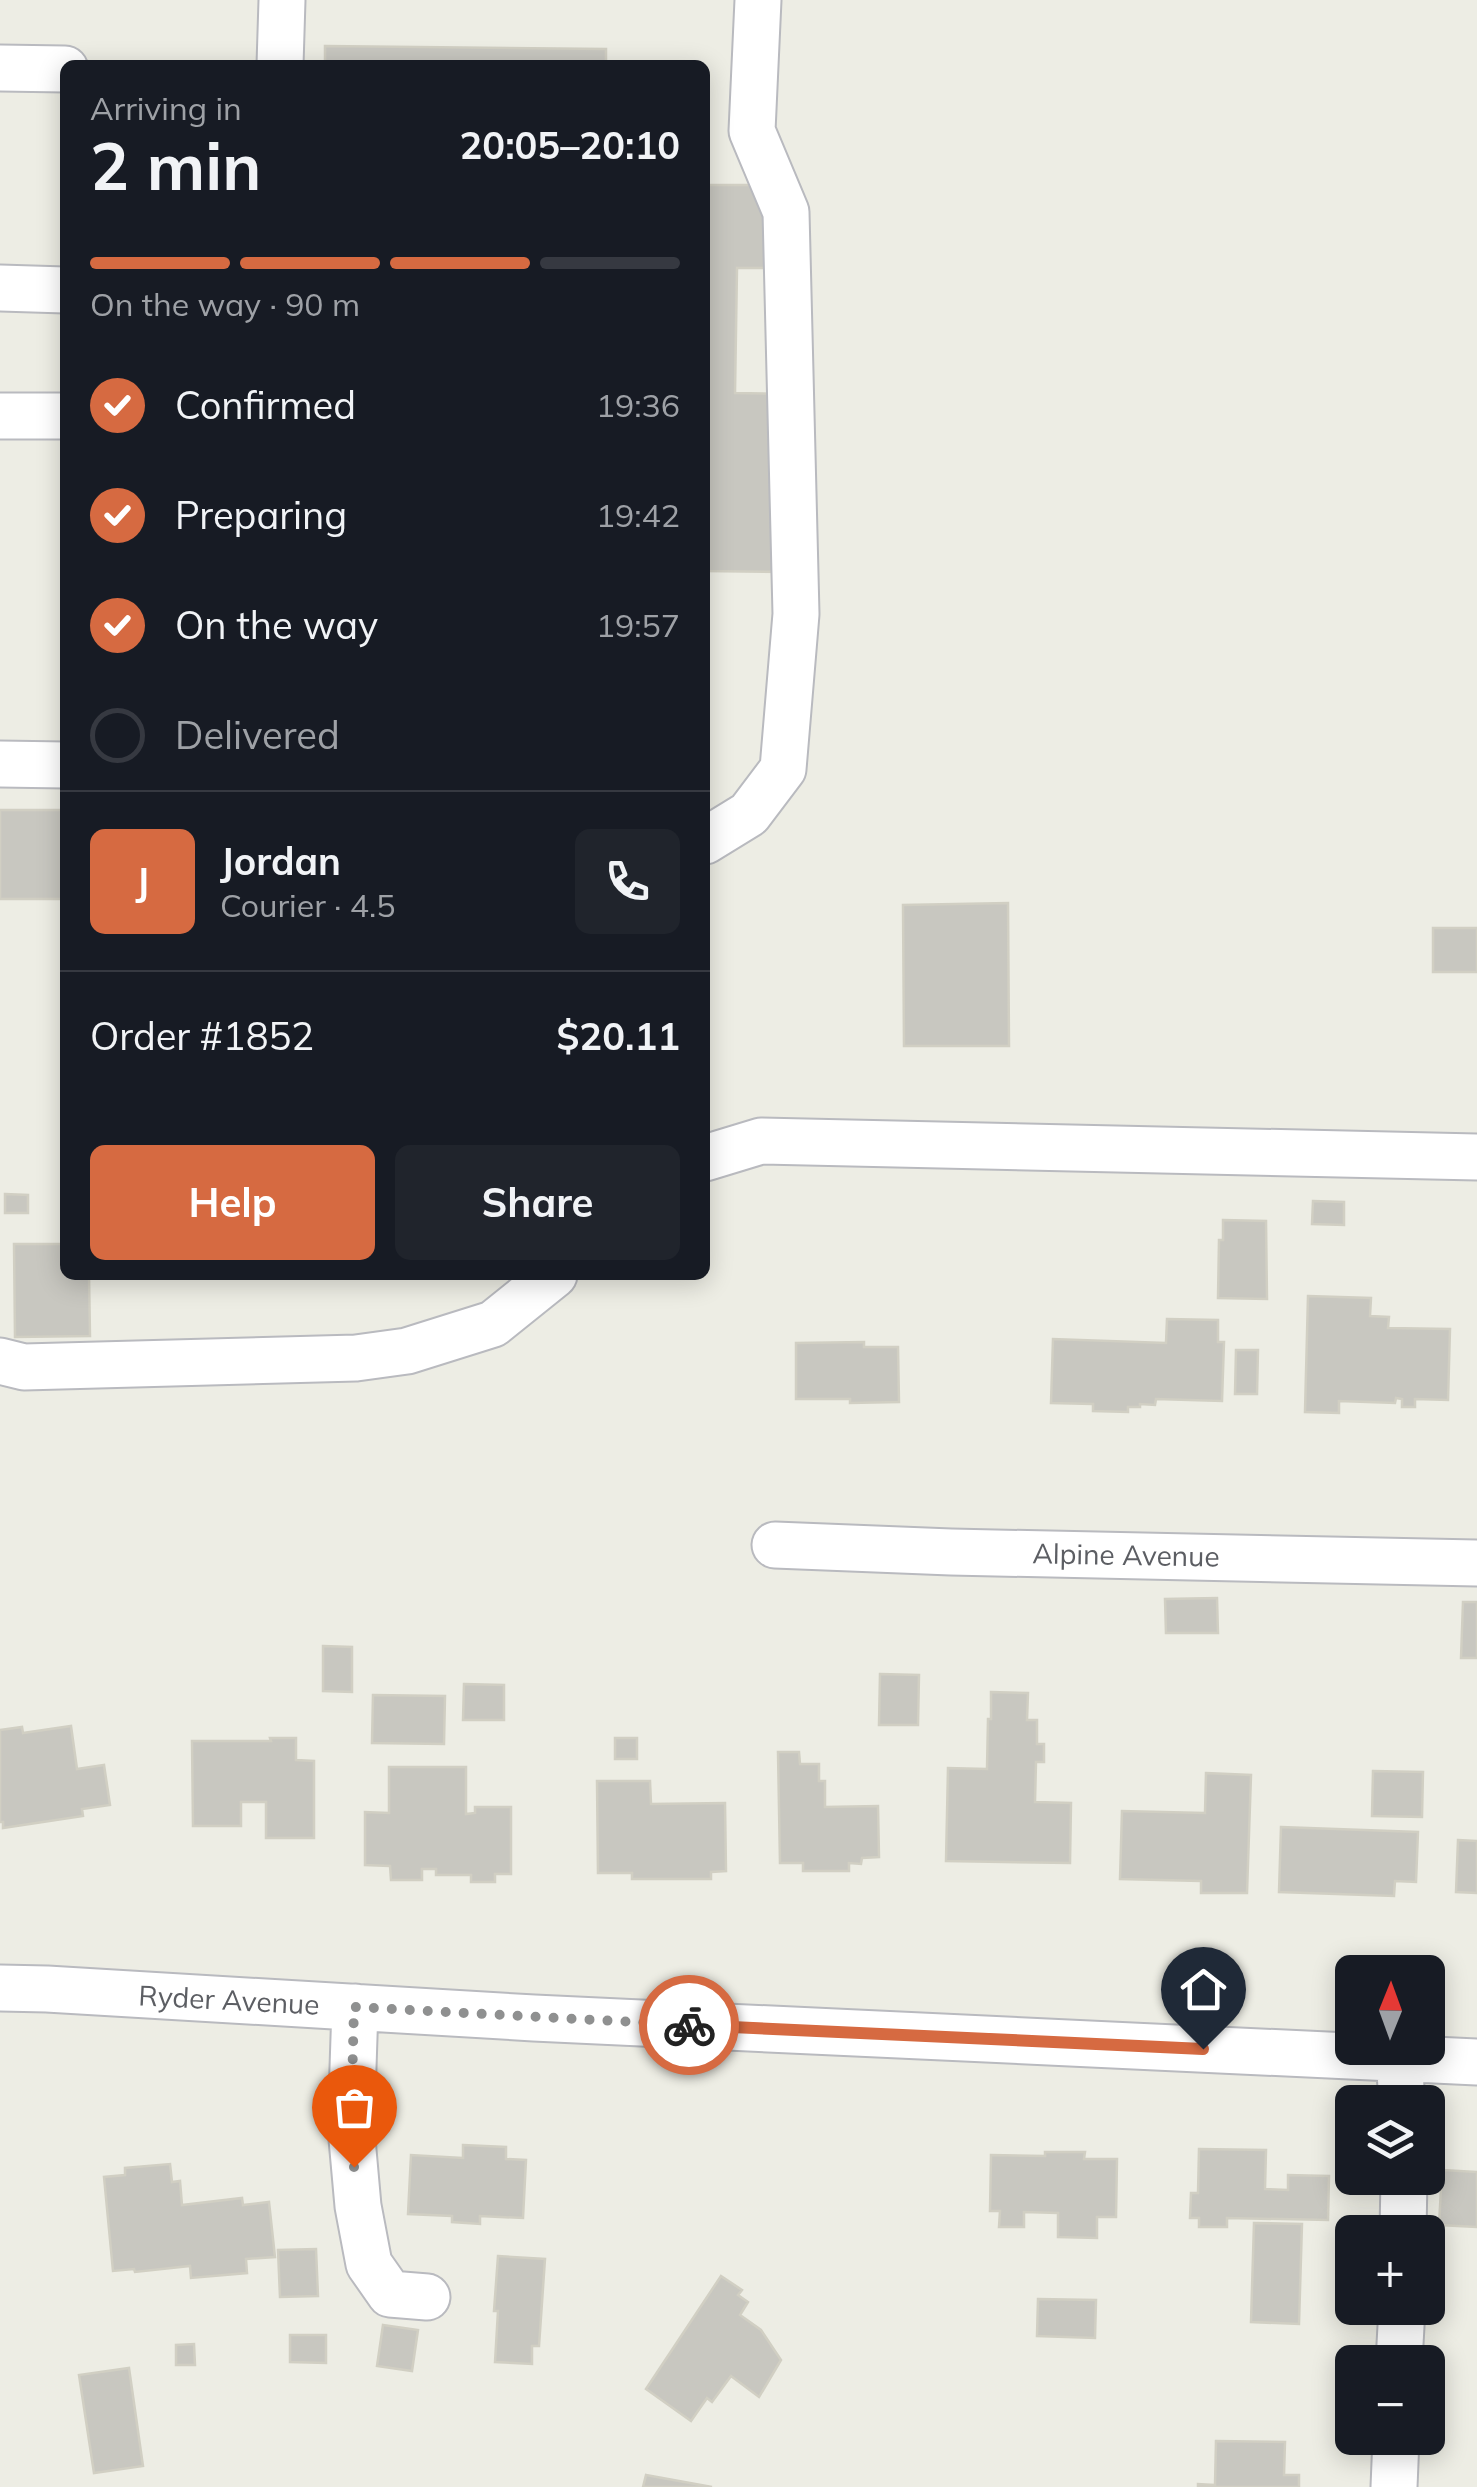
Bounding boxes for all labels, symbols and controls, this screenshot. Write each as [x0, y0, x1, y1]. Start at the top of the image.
text: Arriving in [90, 88, 242, 128]
text: 20:05–20:10 [460, 121, 680, 169]
text: 2 min [90, 125, 261, 206]
text: On the way · 90 m [90, 284, 360, 324]
icon: check [90, 378, 145, 433]
text: Confirmed [175, 381, 356, 429]
text: 19:36 [596, 385, 680, 425]
icon: check [90, 488, 145, 543]
text: Preparing [175, 491, 347, 539]
text: 19:42 [596, 495, 680, 535]
icon: check [90, 598, 145, 653]
text: On the way [175, 601, 378, 649]
text: 19:57 [596, 605, 680, 645]
text: Delivered [175, 711, 340, 759]
button: phone [575, 829, 680, 934]
text: Jordan [220, 837, 341, 885]
text: J [136, 857, 149, 905]
text: Courier · 4.5 [220, 885, 396, 925]
text: Order #1852 [90, 1012, 314, 1060]
text: $20.11 [557, 1012, 680, 1060]
button: Help [90, 1145, 375, 1260]
button: Share [395, 1145, 680, 1260]
street label: Alpine Avenue [1032, 1535, 1220, 1574]
pin [1161, 1947, 1246, 2050]
north arrow [1335, 1955, 1445, 2065]
map controls [1335, 1955, 1445, 2455]
icon: home [1176, 1962, 1231, 2017]
courier [639, 1975, 739, 2075]
street label: Ryder Avenue [138, 1977, 320, 2022]
icon: bike [662, 1998, 717, 2053]
pin [312, 2065, 397, 2168]
icon: bag [327, 2080, 382, 2135]
button: layers [1335, 2085, 1445, 2195]
button: + [1335, 2215, 1445, 2325]
button: − [1335, 2345, 1445, 2455]

